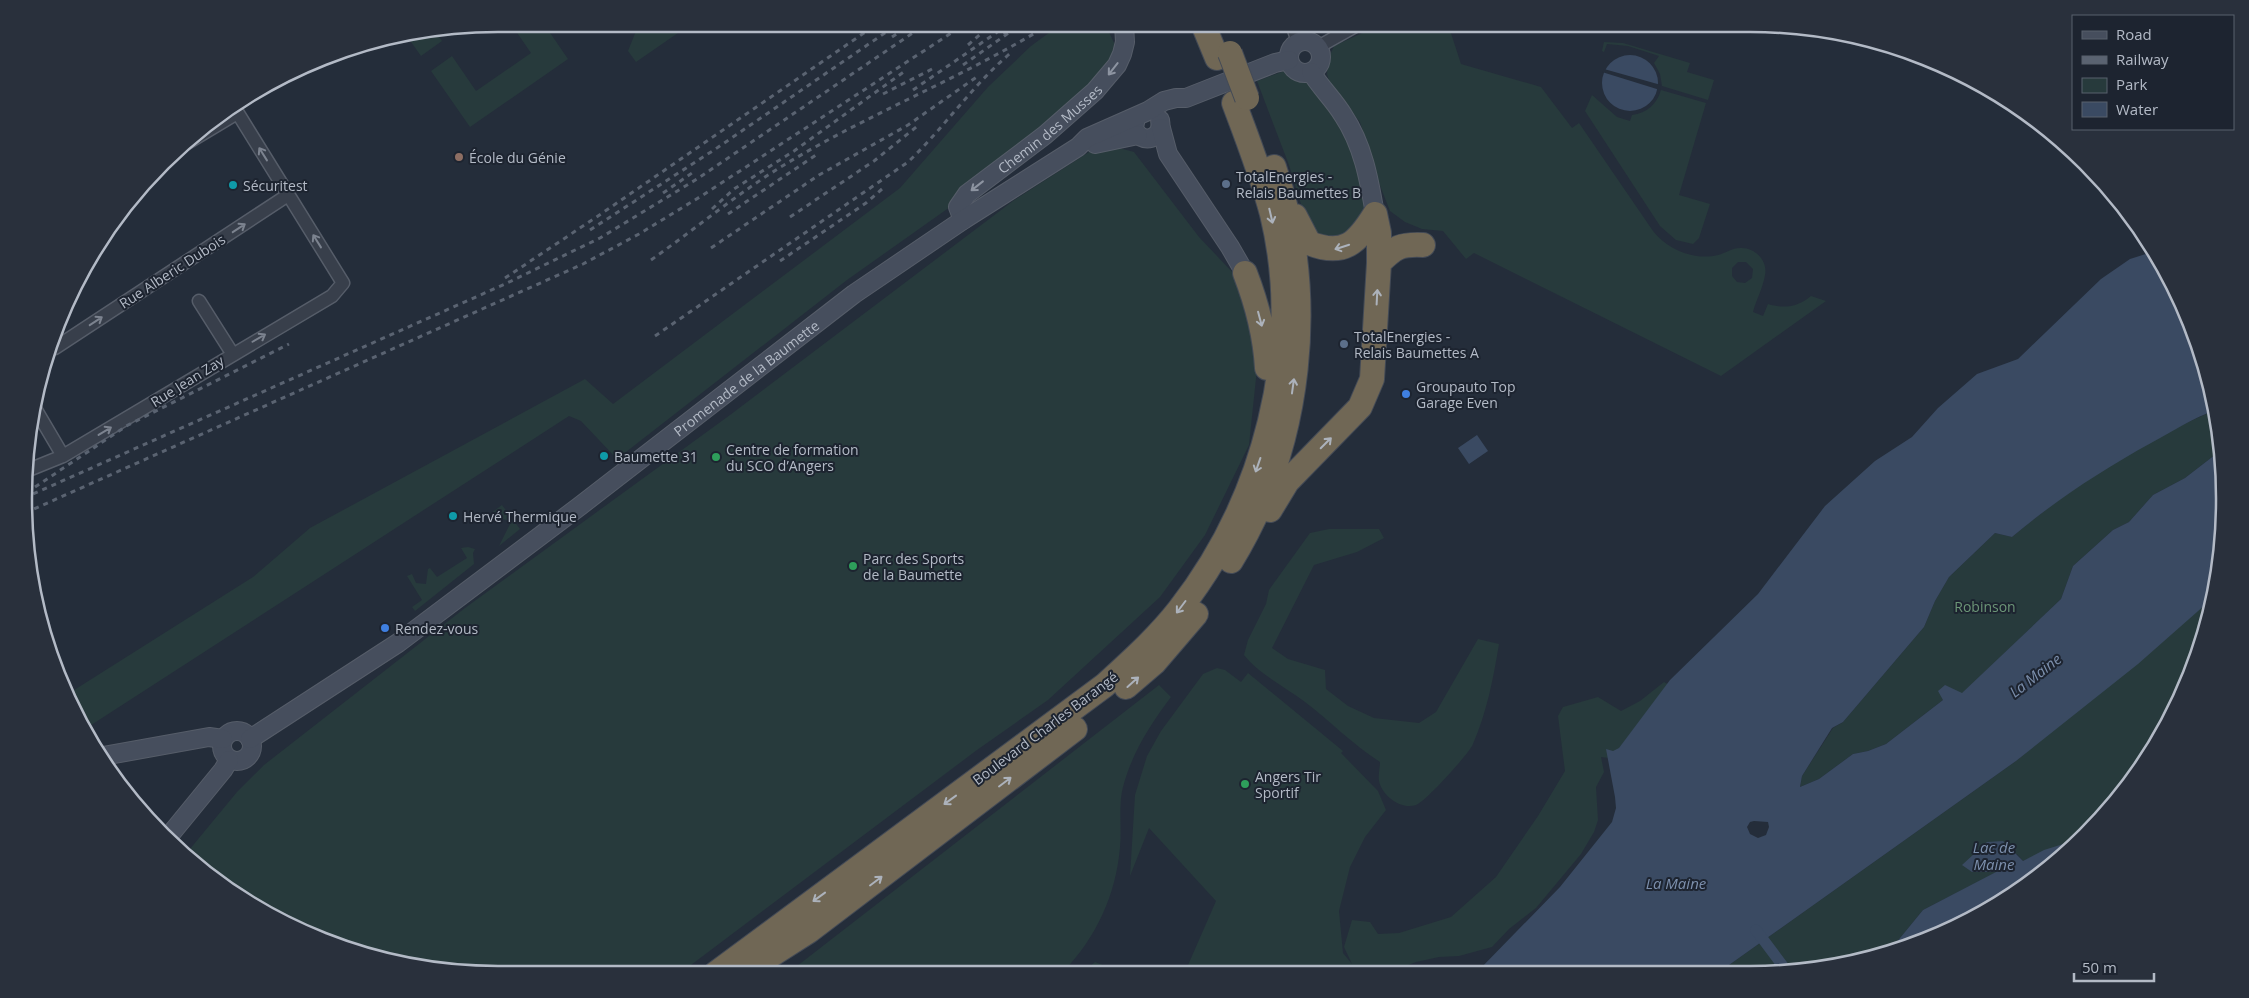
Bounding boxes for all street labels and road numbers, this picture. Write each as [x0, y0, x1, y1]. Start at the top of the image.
street label: Chemin des Musses [993, 80, 1106, 177]
street label: Rue Alberic Dubois [115, 229, 229, 312]
street label: Promenade de la Baumette [669, 315, 823, 440]
street label: Rue Jean Zay [147, 350, 228, 411]
street label: Boulevard Charles Barangé [969, 667, 1122, 789]

